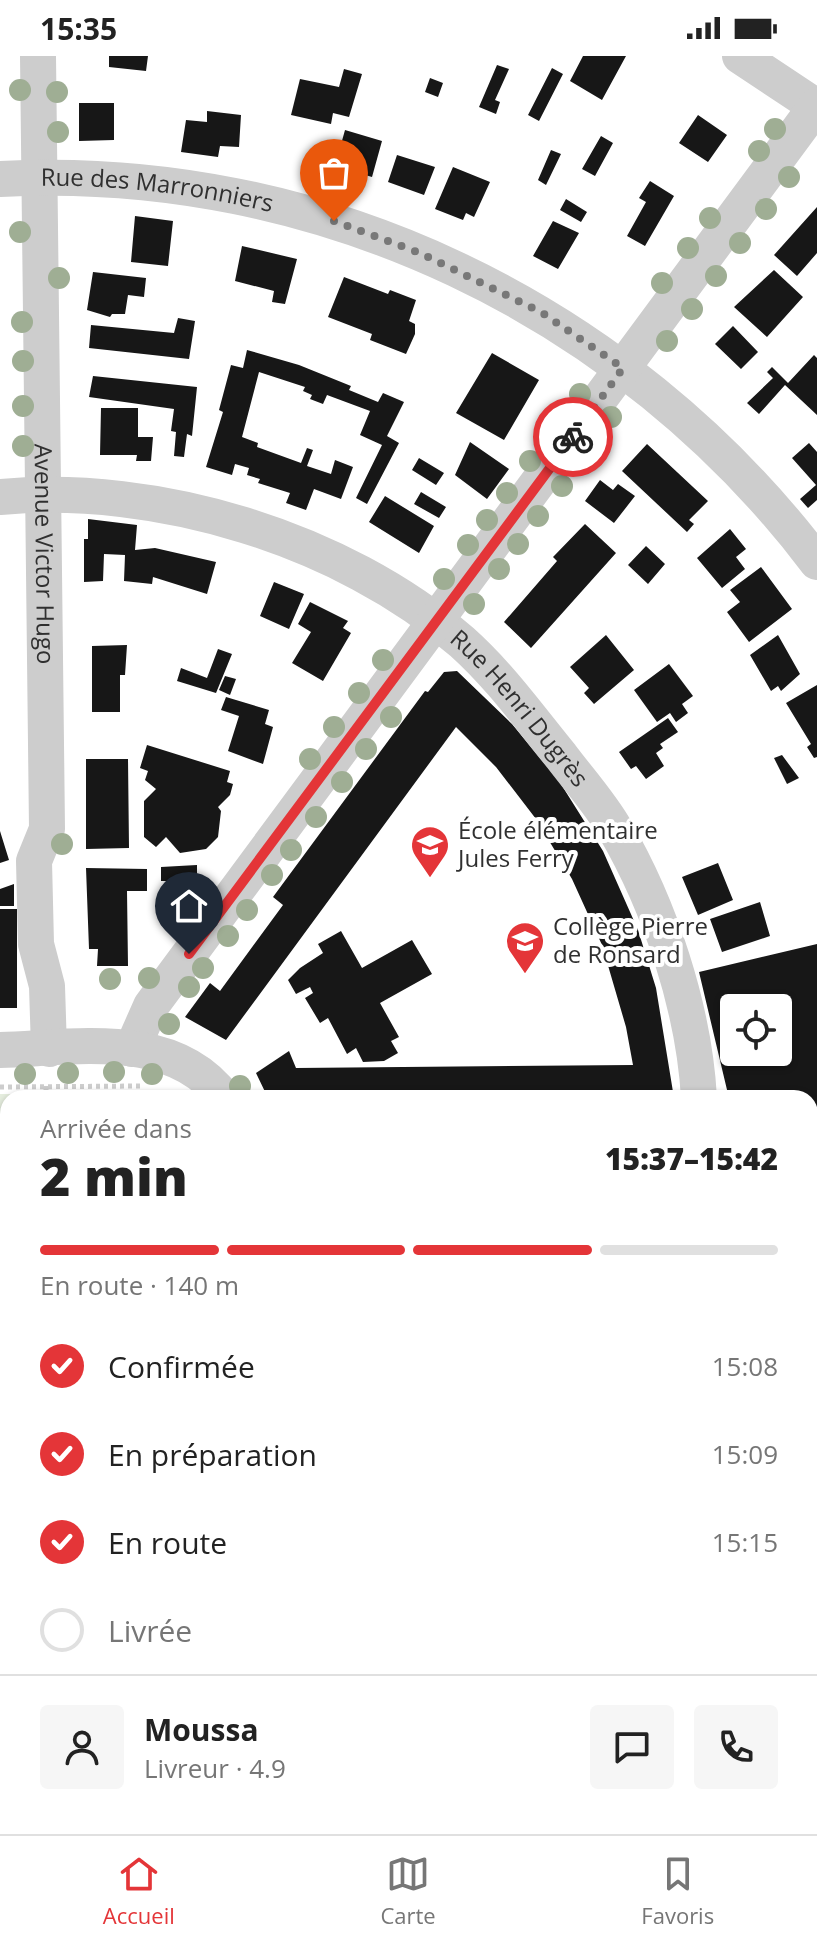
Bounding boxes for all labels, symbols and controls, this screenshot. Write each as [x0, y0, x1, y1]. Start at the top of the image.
text: 15:35 [40, 8, 117, 49]
pin [300, 139, 368, 221]
icon: bag [312, 151, 356, 195]
street label: Rue des Marronniers [41, 160, 277, 219]
courier [533, 397, 613, 477]
icon: bike [551, 415, 595, 459]
street label: Avenue Victor Hugo [28, 443, 63, 664]
street label: Rue Henri Dugrès [444, 621, 597, 793]
place label: École élémentaire Jules Ferry [456, 813, 658, 874]
school or university icon: École élémentaire Jules Ferry [409, 824, 451, 879]
pin [155, 872, 223, 954]
icon: home [167, 884, 211, 928]
place label: Collège Pierre de Ronsard [553, 909, 708, 970]
school or university icon: Collège Pierre de Ronsard [504, 920, 546, 975]
map controls [720, 994, 792, 1066]
button: locate [720, 994, 792, 1066]
text: Arrivée dans [40, 1110, 192, 1146]
text: 15:37–15:42 [605, 1138, 778, 1179]
text: 2 min [40, 1140, 188, 1211]
text: En route · 140 m [40, 1267, 239, 1303]
icon: check [40, 1344, 84, 1388]
text: Confirmée [108, 1346, 255, 1387]
text: 15:08 [712, 1348, 778, 1384]
icon: check [40, 1432, 84, 1476]
text: En préparation [108, 1434, 317, 1475]
text: 15:09 [712, 1436, 778, 1472]
icon: check [40, 1520, 84, 1564]
text: En route [108, 1522, 227, 1563]
text: 15:15 [712, 1524, 778, 1560]
text: Livrée [108, 1610, 192, 1651]
button: person [40, 1705, 124, 1789]
button: chat [590, 1705, 674, 1789]
button: phone [694, 1705, 778, 1789]
text: Moussa [144, 1709, 259, 1750]
text: Livreur · 4.9 [144, 1750, 286, 1786]
tab: Accueil [103, 1852, 175, 1930]
tab: Carte [380, 1852, 436, 1930]
tab: Favoris [641, 1852, 714, 1930]

